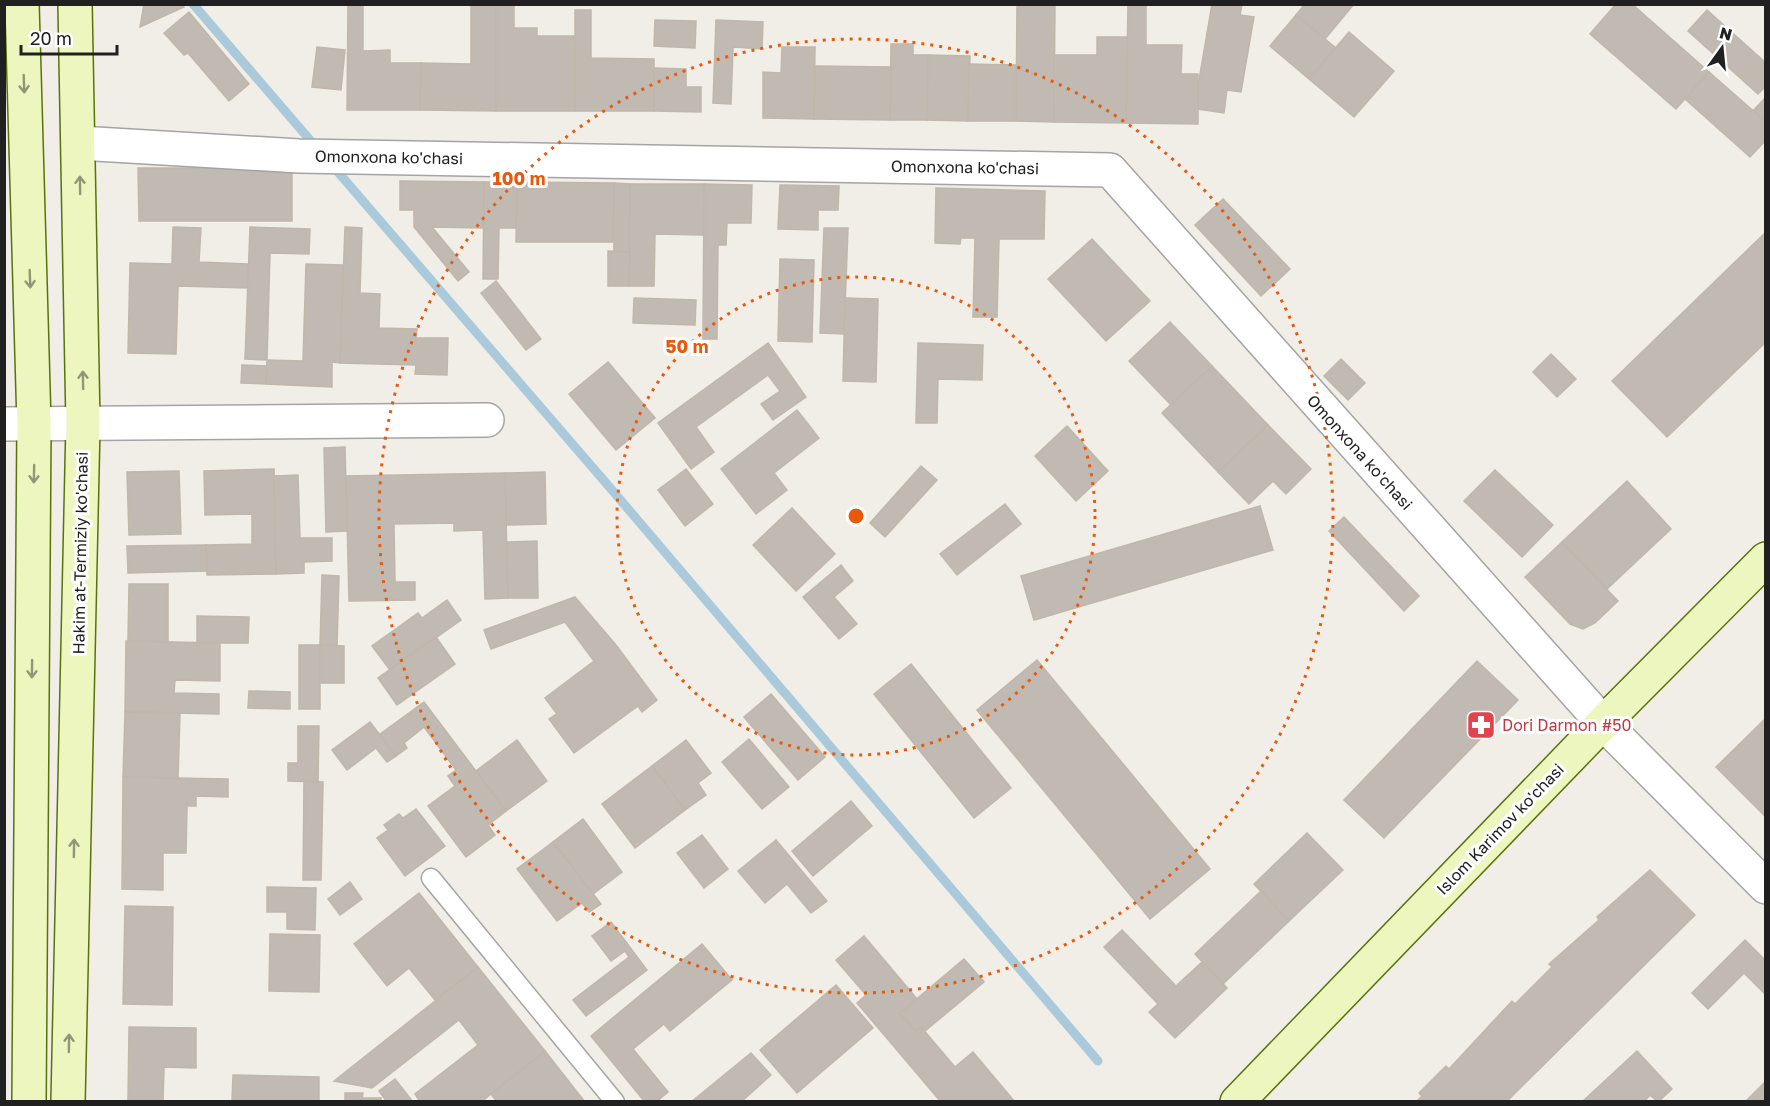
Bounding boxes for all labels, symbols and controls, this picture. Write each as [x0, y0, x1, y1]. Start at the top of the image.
scale bar [21, 18, 117, 56]
north arrow [1692, 18, 1752, 78]
text: N [1717, 22, 1734, 45]
text: 20 m [30, 27, 72, 49]
one-way arrow [19, 73, 30, 93]
street label: Omonxona ko'chasi [315, 146, 463, 168]
street label: Omonxona ko'chasi [891, 156, 1039, 178]
text: 100 m [493, 167, 545, 189]
one-way arrow [74, 176, 86, 196]
one-way arrow [24, 268, 36, 288]
text: 50 m [666, 335, 708, 357]
one-way arrow [77, 371, 89, 391]
street label: Omonxona ko'chasi [1303, 390, 1417, 514]
street label: Hakim at-Termiziy ko'chasi [68, 451, 92, 655]
one-way arrow [28, 463, 40, 483]
centre of rings [846, 506, 866, 526]
one-way arrow [26, 658, 38, 678]
pharmacy icon: Dori Darmon #50 [1465, 709, 1497, 741]
place label: Dori Darmon #50 [1502, 715, 1632, 735]
street label: Islom Karimov ko'chasi [1432, 759, 1568, 899]
one-way arrow [68, 839, 80, 859]
one-way arrow [64, 1034, 75, 1054]

